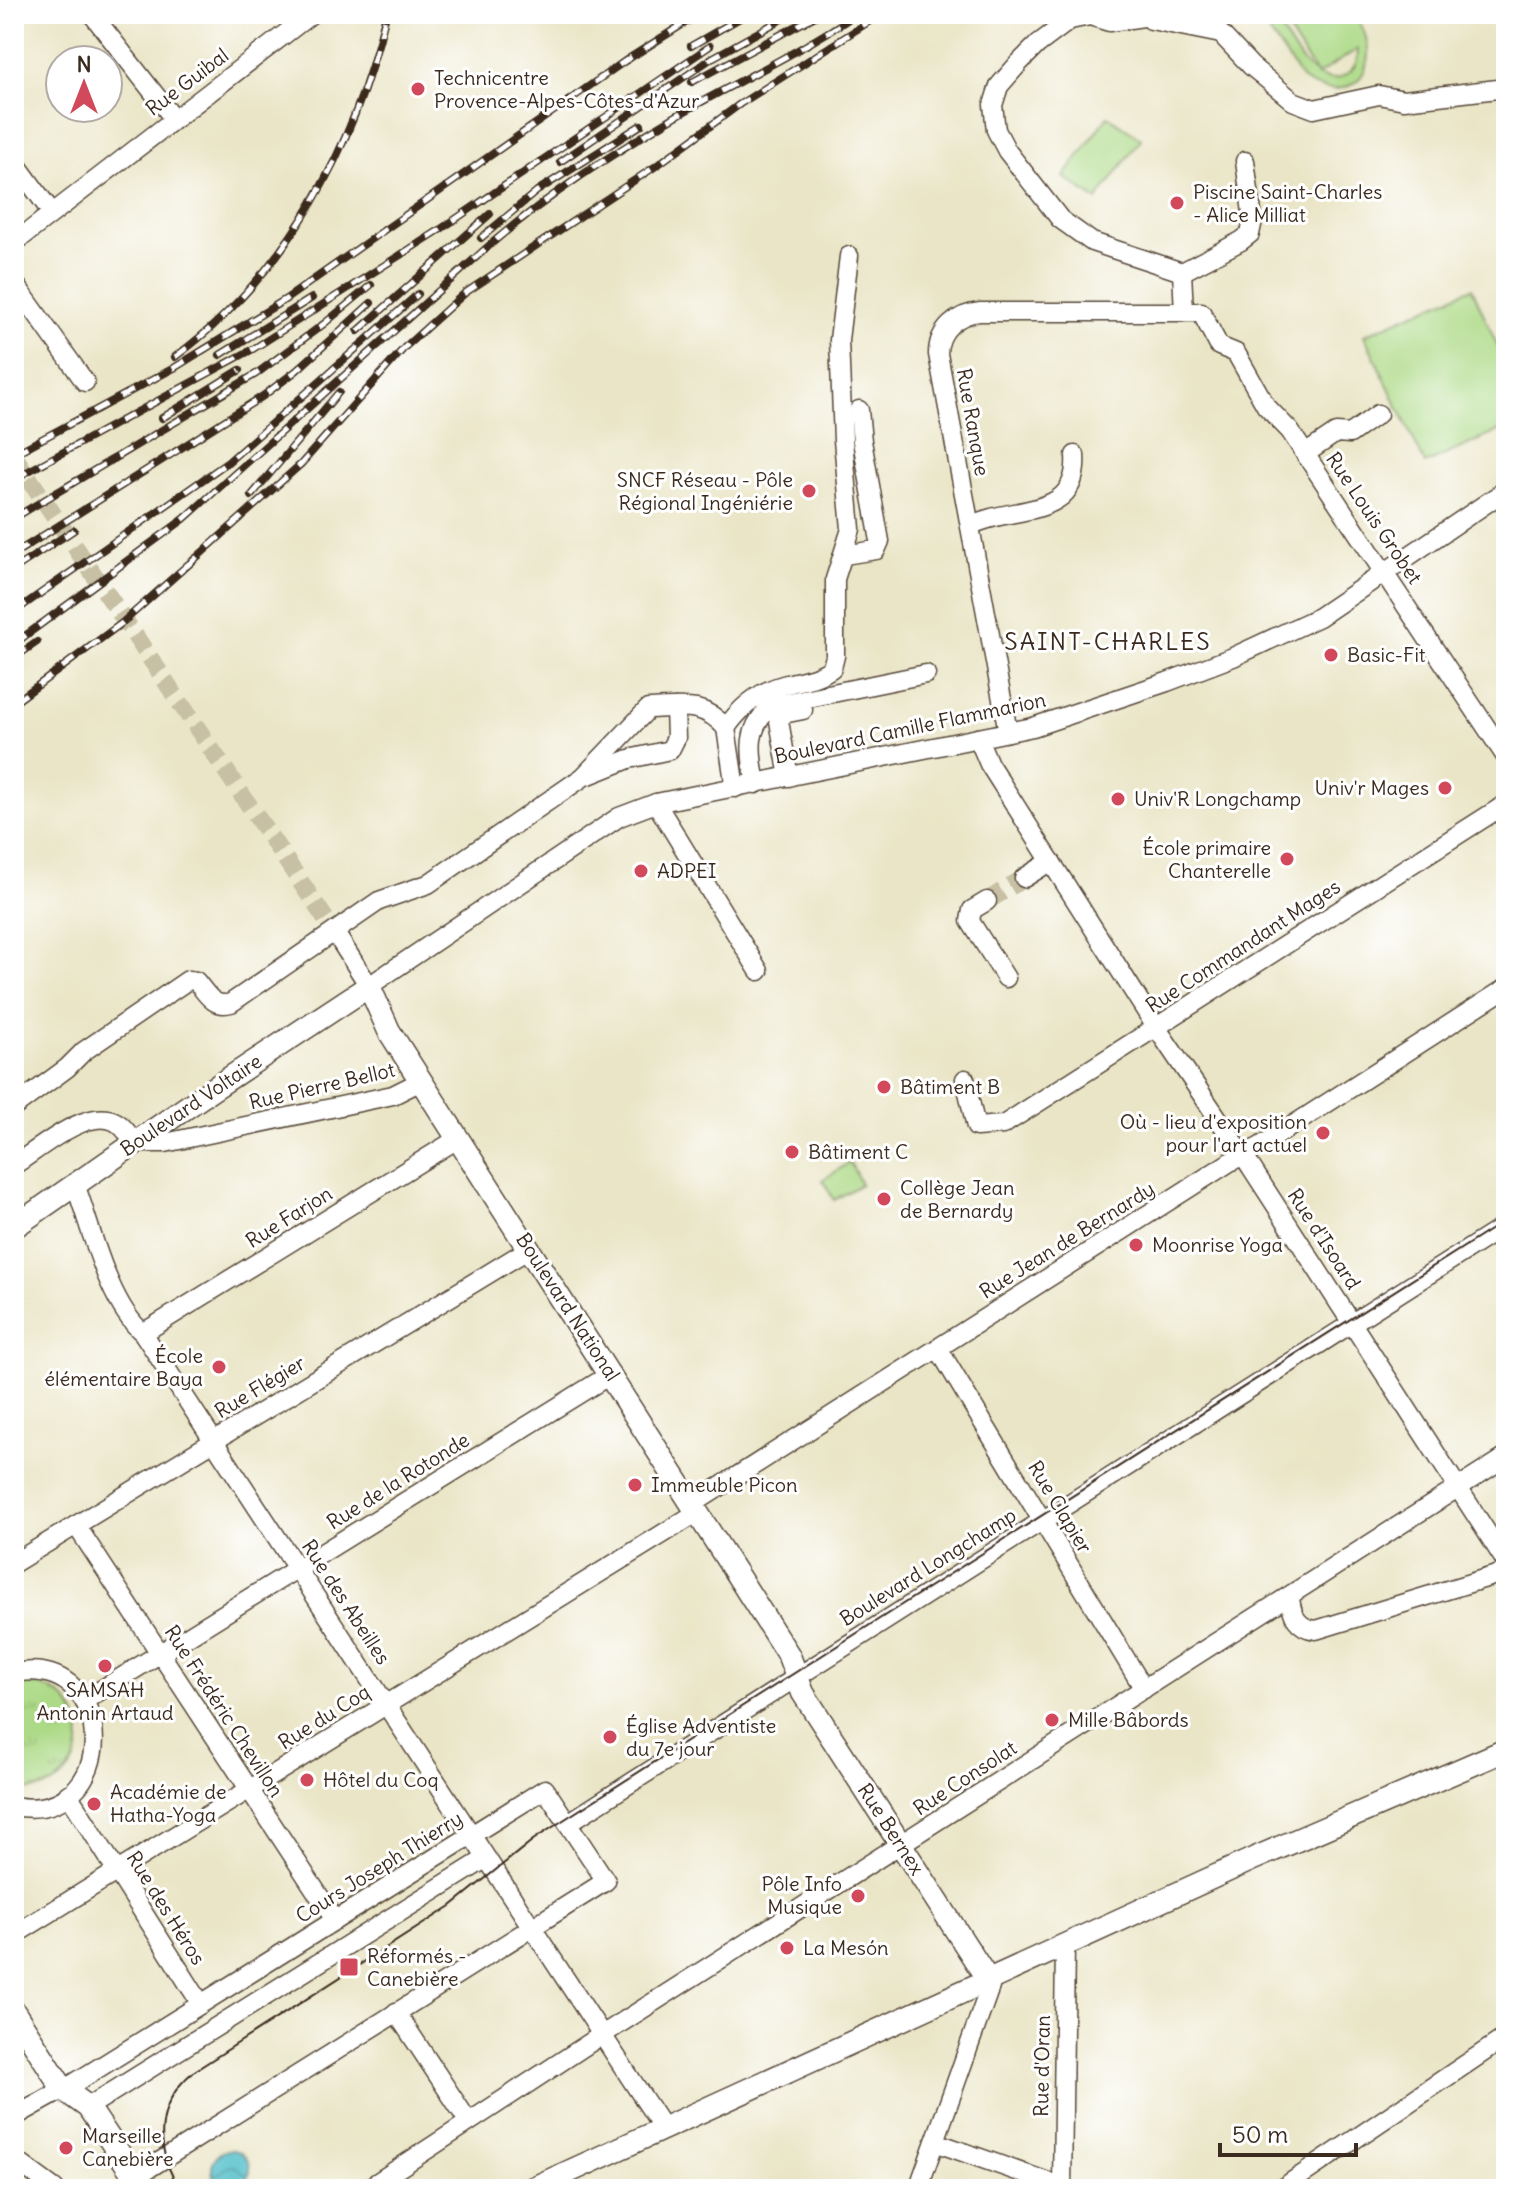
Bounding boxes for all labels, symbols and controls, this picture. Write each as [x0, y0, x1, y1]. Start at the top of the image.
street label: Rue Guibal [140, 42, 233, 121]
north arrow [44, 44, 124, 124]
text: N [76, 50, 92, 78]
place label: Technicentre Provence-Alpes-Côtes-d'Azur [434, 65, 699, 113]
marker: Technicentre Provence-Alpes-Côtes-d'Azur [409, 80, 427, 98]
place label: Piscine Saint-Charles - Alice Milliat [1193, 179, 1382, 227]
marker: Piscine Saint-Charles - Alice Milliat [1168, 194, 1186, 212]
street label: Rue Ranque [952, 366, 995, 478]
street label: Rue Louis Grobet [1321, 447, 1428, 589]
place label: SNCF Réseau - Pôle Régional Ingéniérie [617, 467, 793, 515]
marker: SNCF Réseau - Pôle Régional Ingéniérie [800, 482, 818, 500]
district label: SAINT-CHARLES [1004, 626, 1212, 656]
place label: Basic-Fit [1347, 642, 1426, 667]
marker: Basic-Fit [1322, 646, 1340, 664]
street label: Boulevard Camille Flammarion [772, 686, 1048, 769]
place label: Univ'r Mages [1315, 775, 1429, 800]
marker: Univ'r Mages [1436, 779, 1454, 797]
place label: Univ'R Longchamp [1134, 786, 1301, 811]
marker: Univ'R Longchamp [1109, 790, 1127, 808]
place label: École primaire Chanterelle [1143, 835, 1271, 883]
marker: École primaire Chanterelle [1278, 850, 1296, 868]
place label: ADPEI [657, 858, 717, 883]
marker: ADPEI [632, 862, 650, 880]
street label: Rue Commandant Mages [1141, 873, 1345, 1018]
street label: Boulevard Voltaire [115, 1048, 266, 1161]
street label: Rue Pierre Bellot [247, 1057, 398, 1114]
place label: Bâtiment B [900, 1074, 1000, 1099]
marker: Bâtiment B [875, 1078, 893, 1096]
place label: Où - lieu d'exposition pour l'art actuel [1120, 1109, 1307, 1157]
marker: Où - lieu d'exposition pour l'art actuel [1314, 1124, 1332, 1142]
place label: Bâtiment C [808, 1139, 908, 1164]
marker: Bâtiment C [783, 1143, 801, 1161]
place label: Collège Jean de Bernardy [900, 1175, 1015, 1223]
street label: Rue Jean de Bernardy [975, 1176, 1159, 1304]
street label: Rue Farjon [241, 1180, 336, 1253]
street label: Rue d'Isoard [1282, 1183, 1366, 1294]
marker: Collège Jean de Bernardy [875, 1190, 893, 1208]
street label: Boulevard National [511, 1228, 626, 1386]
place label: Moonrise Yoga [1152, 1232, 1283, 1257]
marker: Moonrise Yoga [1127, 1236, 1145, 1254]
place label: École élémentaire Baya [44, 1343, 203, 1391]
street label: Rue Flégier [210, 1350, 309, 1423]
marker: École élémentaire Baya [210, 1358, 228, 1376]
street label: Rue de la Rotonde [322, 1427, 474, 1534]
street label: Rue Clapier [1023, 1456, 1098, 1558]
place label: Immeuble Picon [651, 1472, 798, 1497]
marker: Immeuble Picon [626, 1476, 644, 1494]
street label: Boulevard Longchamp [835, 1502, 1021, 1631]
street label: Rue des Abeilles [297, 1535, 396, 1669]
street label: Rue Frédéric Chevillon [159, 1620, 289, 1801]
marker: SAMSAH Antonin Artaud [96, 1657, 114, 1675]
place label: SAMSAH Antonin Artaud [36, 1677, 174, 1725]
street label: Rue du Coq [273, 1679, 374, 1755]
place label: Mille Bâbords [1068, 1707, 1189, 1732]
marker: Mille Bâbords [1043, 1711, 1061, 1729]
place label: Église Adventiste du 7e jour [626, 1713, 776, 1761]
marker: Église Adventiste du 7e jour [601, 1728, 619, 1746]
street label: Rue Consolat [908, 1735, 1021, 1820]
place label: Hôtel du Coq [323, 1767, 438, 1792]
marker: Hôtel du Coq [298, 1771, 316, 1789]
street label: Rue Bernex [853, 1778, 930, 1879]
place label: Académie de Hatha-Yoga [110, 1779, 227, 1827]
marker: Académie de Hatha-Yoga [85, 1795, 103, 1813]
street label: Cours Joseph Thierry [291, 1805, 467, 1928]
street label: Rue des Héros [122, 1846, 211, 1969]
place label: Pôle Info Musique [762, 1871, 842, 1919]
marker: Pôle Info Musique [849, 1887, 867, 1905]
place label: La Mesón [803, 1935, 889, 1960]
marker: La Mesón [778, 1939, 796, 1957]
place label: Réformés - Canebière [367, 1943, 467, 1991]
marker: Réformés - Canebière [338, 1956, 360, 1978]
street label: Rue d'Oran [1028, 2015, 1055, 2117]
scale bar [1220, 2107, 1356, 2157]
text: 50 m [1232, 2119, 1288, 2149]
place label: Marseille Canebière [82, 2123, 173, 2171]
marker: Marseille Canebière [57, 2139, 75, 2157]

